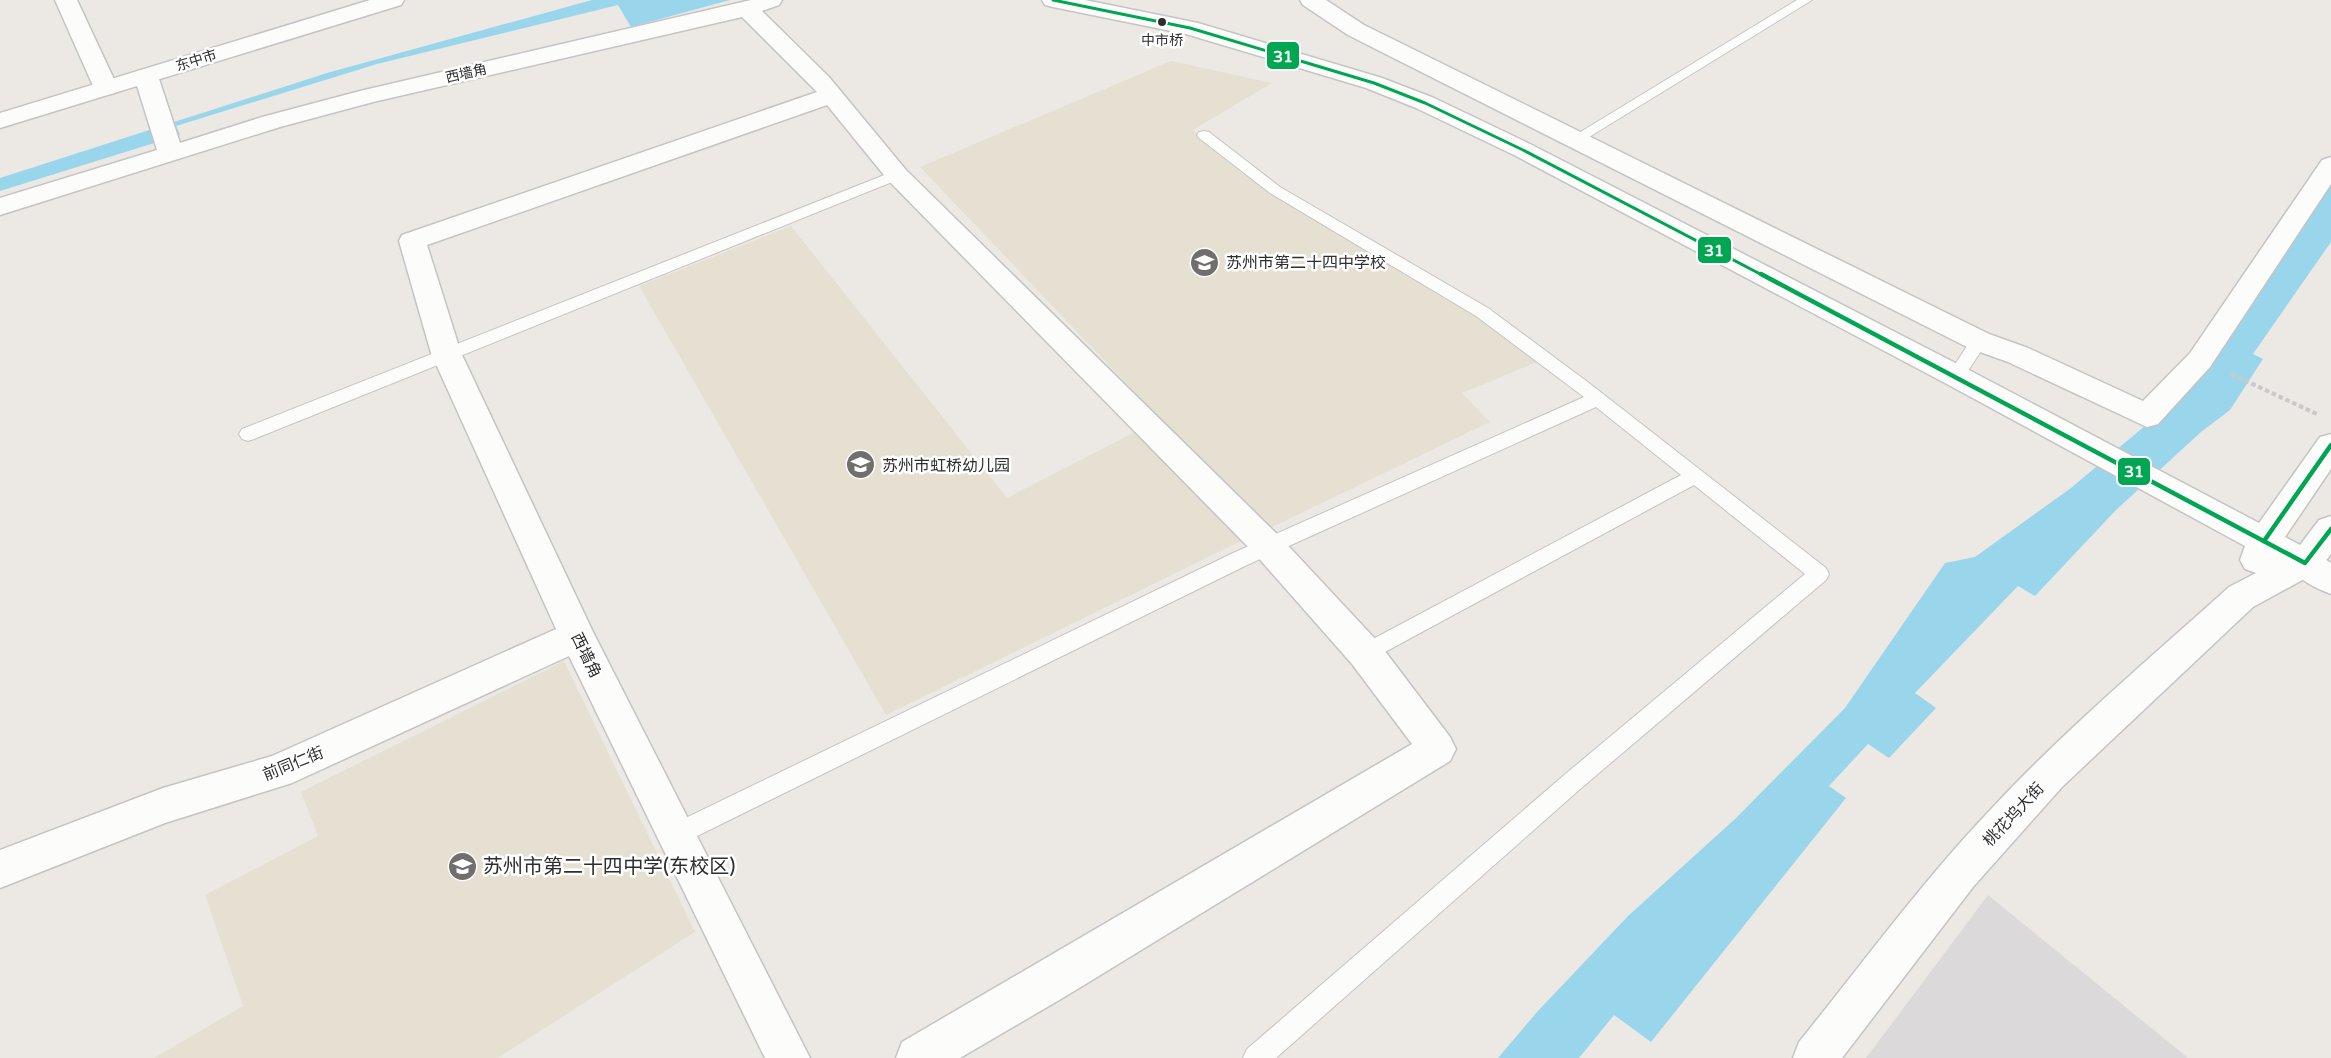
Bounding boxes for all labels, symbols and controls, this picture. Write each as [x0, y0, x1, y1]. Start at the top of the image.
marker: 中市桥 [1156, 16, 1168, 28]
place label: 中市桥 [1141, 32, 1183, 49]
line badge: 31 [1266, 41, 1300, 70]
street label: 东中市 [174, 46, 219, 75]
text: 31 [1273, 47, 1293, 67]
street label: 西墙角 [444, 60, 488, 86]
line badge: 31 [1697, 236, 1732, 264]
text: 31 [1704, 241, 1724, 261]
school or university icon: 苏州市第二十四中学校 [1189, 246, 1221, 278]
place label: 苏州市第二十四中学校 [1226, 253, 1386, 273]
school or university icon: 苏州市虹桥幼儿园 [845, 449, 877, 481]
place label: 苏州市虹桥幼儿园 [882, 456, 1010, 476]
line badge: 31 [2117, 457, 2151, 486]
text: 31 [2124, 462, 2144, 482]
street label: 西墙角 [567, 629, 606, 681]
street label: 前同仁街 [260, 743, 327, 785]
street label: 桃花坞大街 [1979, 779, 2048, 851]
school or university icon: 苏州市第二十四中学(东校区) [446, 850, 478, 882]
place label: 苏州市第二十四中学(东校区) [483, 855, 735, 879]

